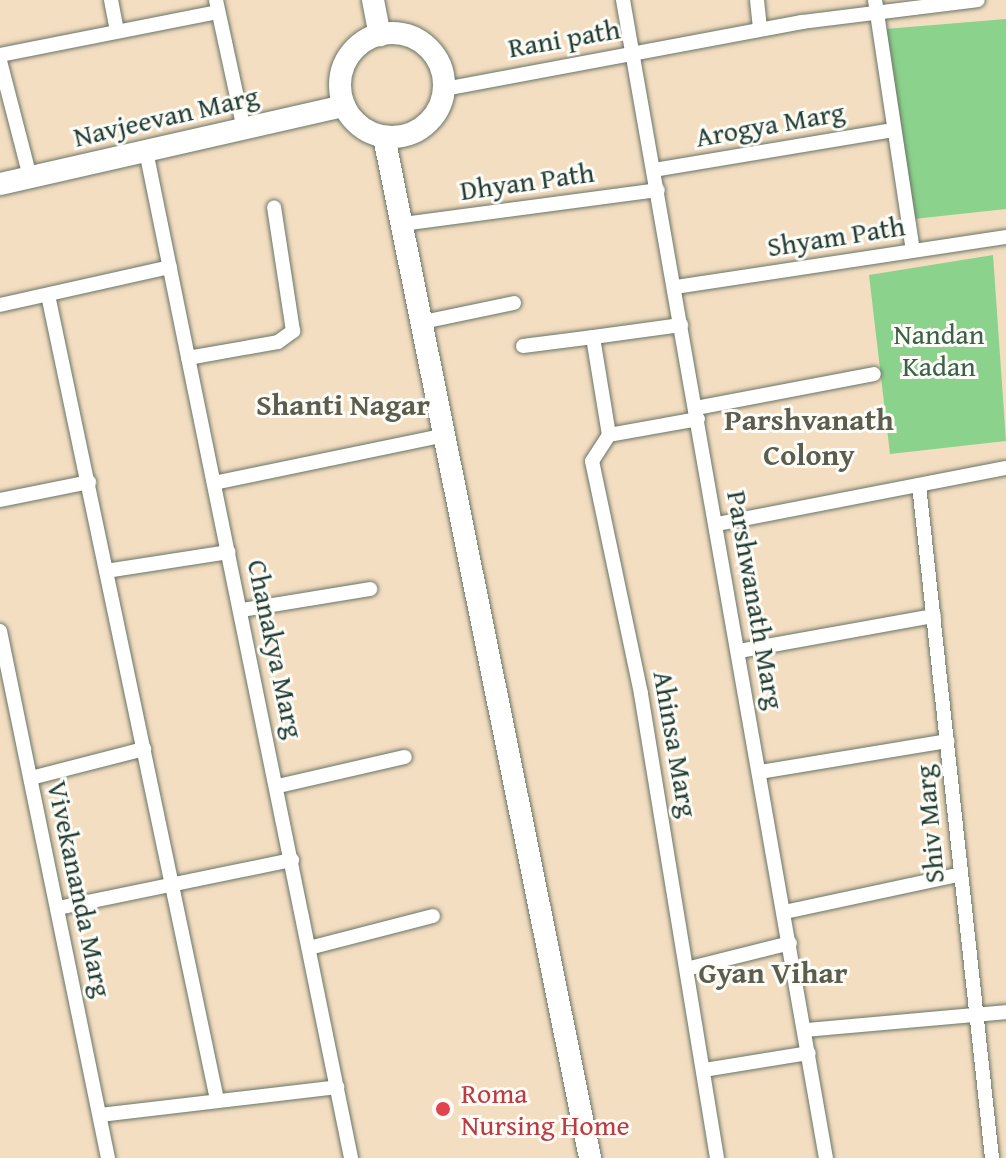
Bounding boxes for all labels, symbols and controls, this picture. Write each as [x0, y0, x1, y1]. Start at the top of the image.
street label: Rani path [505, 12, 623, 64]
street label: Navjeevan Marg [70, 78, 262, 154]
street label: Arogya Marg [693, 94, 847, 154]
street label: Dhyan Path [458, 155, 596, 207]
street label: Shyam Path [765, 209, 907, 263]
park label: Nandan Kadan [893, 317, 985, 383]
district label: Shanti Nagar [256, 386, 430, 422]
district label: Parshvanath Colony [724, 401, 894, 472]
street label: Parshwanath Marg [720, 488, 792, 712]
street label: Chanakya Marg [241, 557, 311, 741]
street label: Ahinsa Marg [647, 668, 705, 820]
street label: Shiv Marg [907, 763, 951, 885]
street label: Vivekananda Marg [41, 778, 119, 1000]
district label: Gyan Vihar [698, 954, 848, 990]
place label: Roma Nursing Home [461, 1076, 630, 1142]
marker: Roma Nursing Home [432, 1098, 454, 1120]

